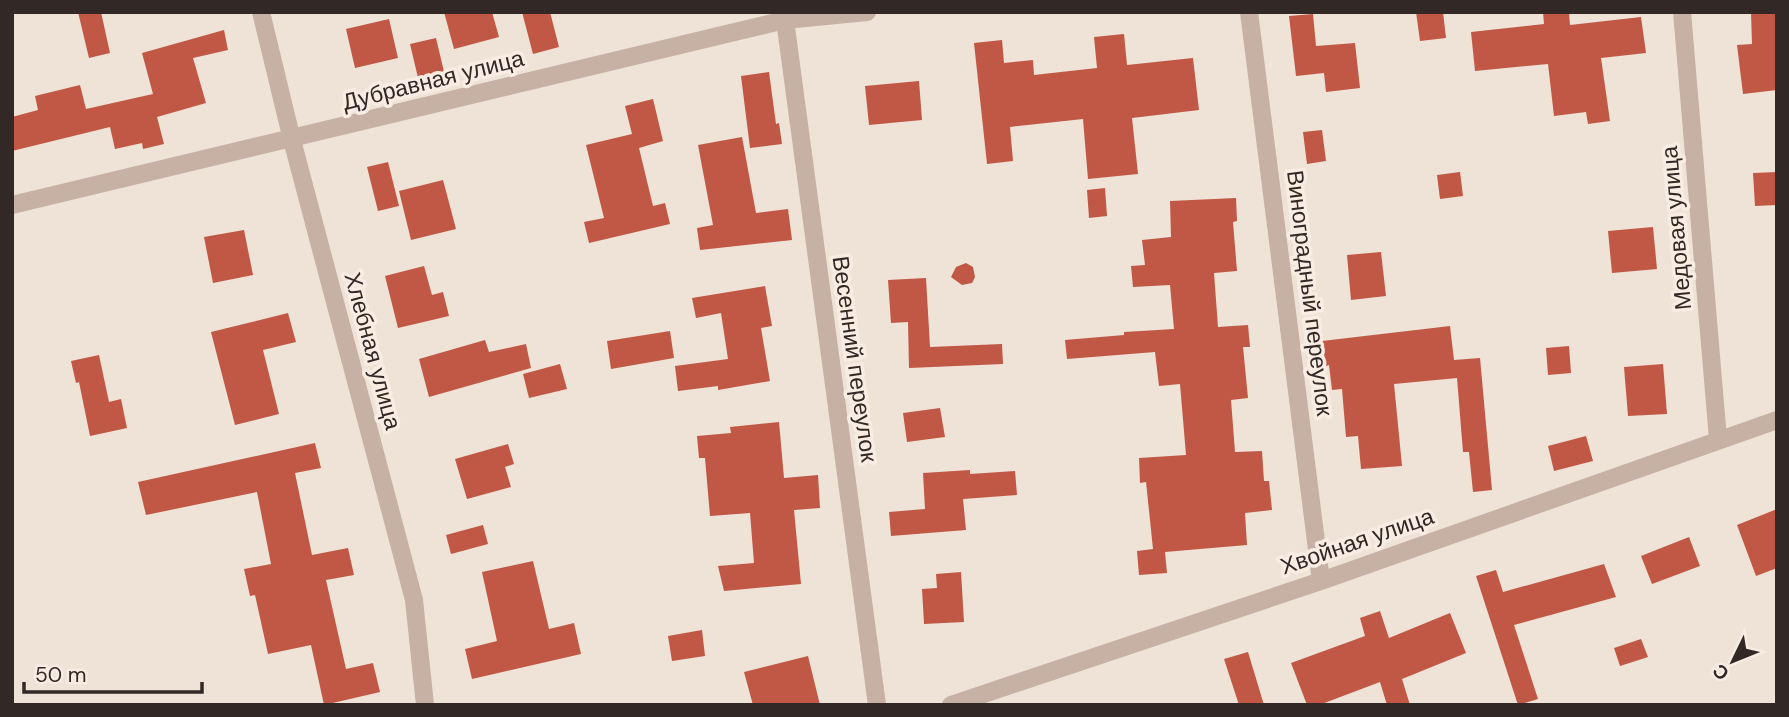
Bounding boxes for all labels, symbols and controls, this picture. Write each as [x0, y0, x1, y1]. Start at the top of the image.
street label: Дубравная улица [339, 43, 527, 117]
street label: Медовая улица [1654, 145, 1698, 311]
street label: Виноградный переулок [1280, 168, 1340, 419]
street label: Весенний переулок [826, 254, 884, 465]
street label: Хлебная улица [338, 269, 408, 433]
street label: Хвойная улица [1276, 501, 1438, 581]
north arrow [1698, 626, 1768, 696]
scale bar [24, 650, 203, 694]
text: С [1707, 659, 1735, 686]
text: 50 m [35, 661, 86, 689]

